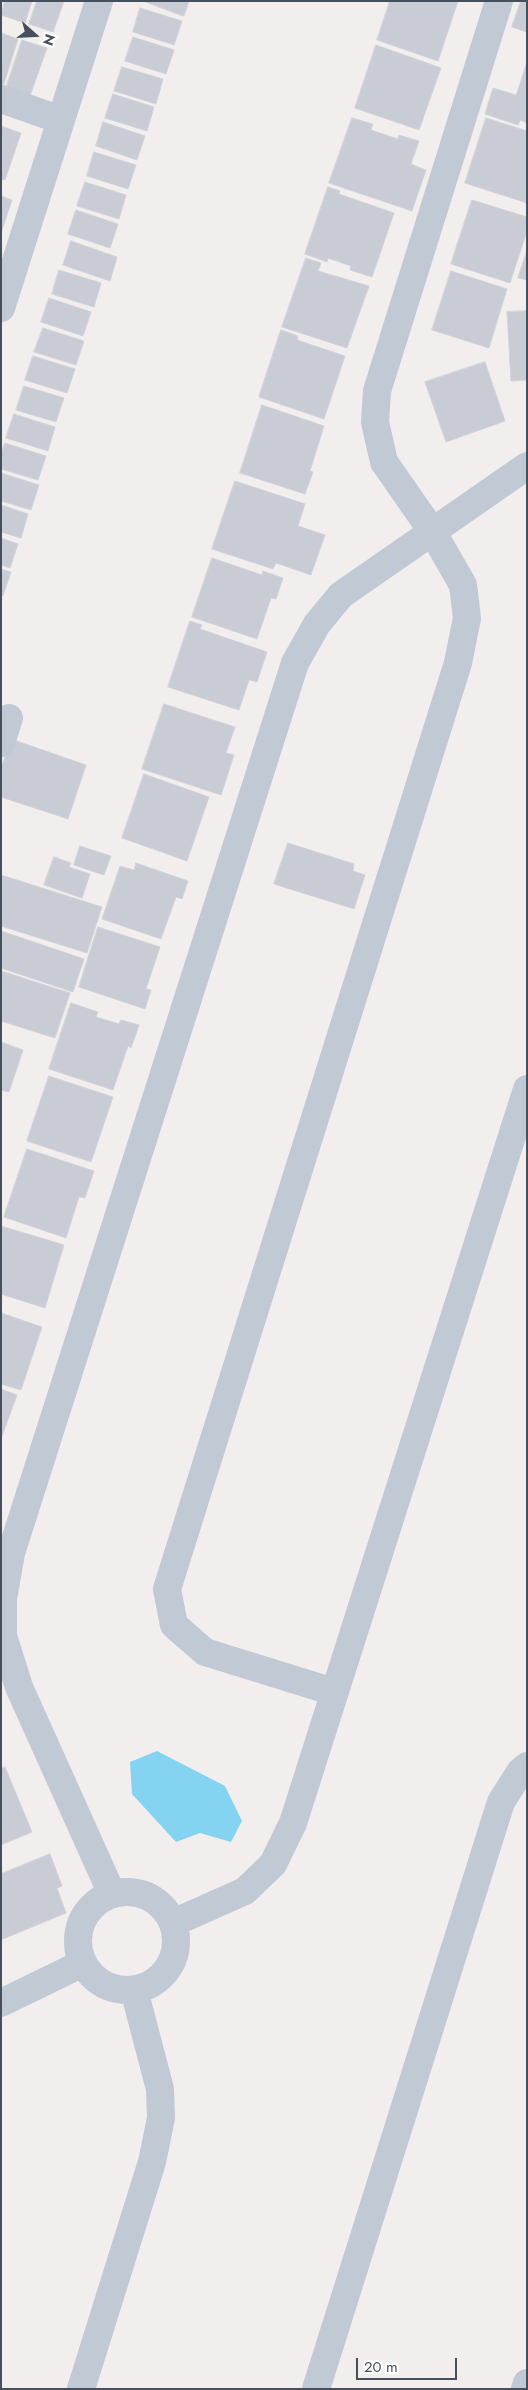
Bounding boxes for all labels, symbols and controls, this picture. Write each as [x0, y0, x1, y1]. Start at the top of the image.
north arrow [10, 10, 60, 60]
text: N [38, 31, 60, 48]
scale bar [358, 2348, 459, 2380]
text: 20 m [364, 2356, 398, 2378]

